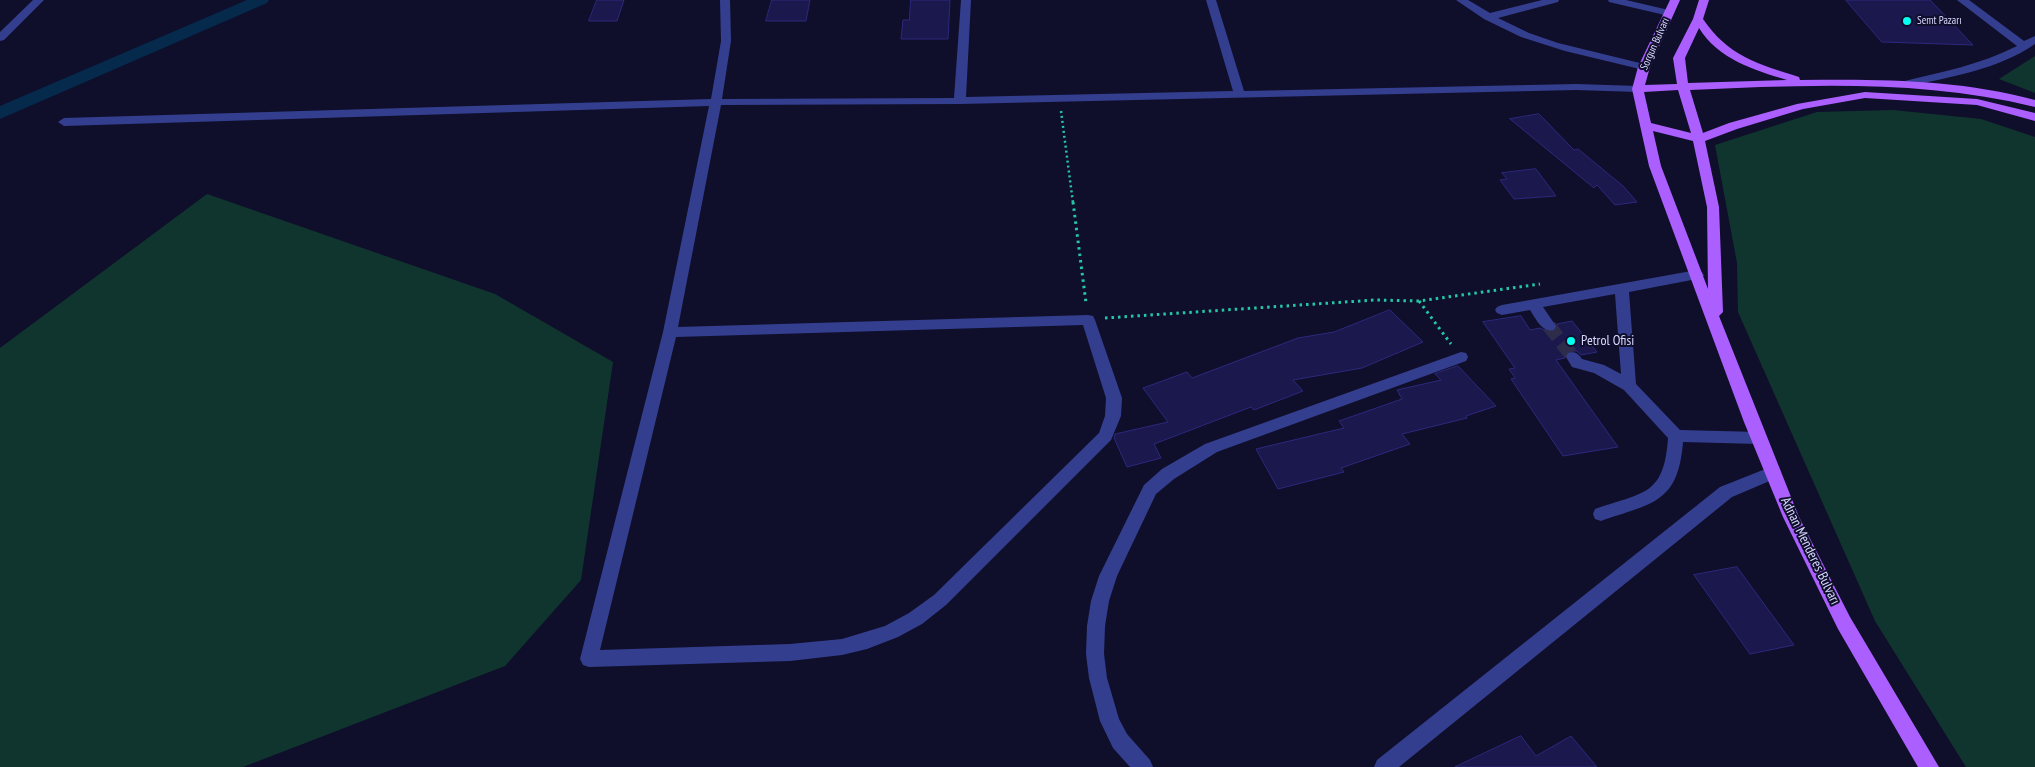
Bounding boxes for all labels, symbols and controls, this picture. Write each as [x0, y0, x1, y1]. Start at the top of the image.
place label: Semt Pazarı [1917, 14, 1962, 28]
marker: Semt Pazarı [1901, 15, 1913, 27]
street label: Sorgun Bulvarı [1638, 16, 1672, 72]
place label: Petrol Ofisi [1581, 333, 1634, 349]
marker: Petrol Ofisi [1565, 335, 1577, 347]
street label: Adnan Menderes Bulvarı [1777, 495, 1843, 607]

